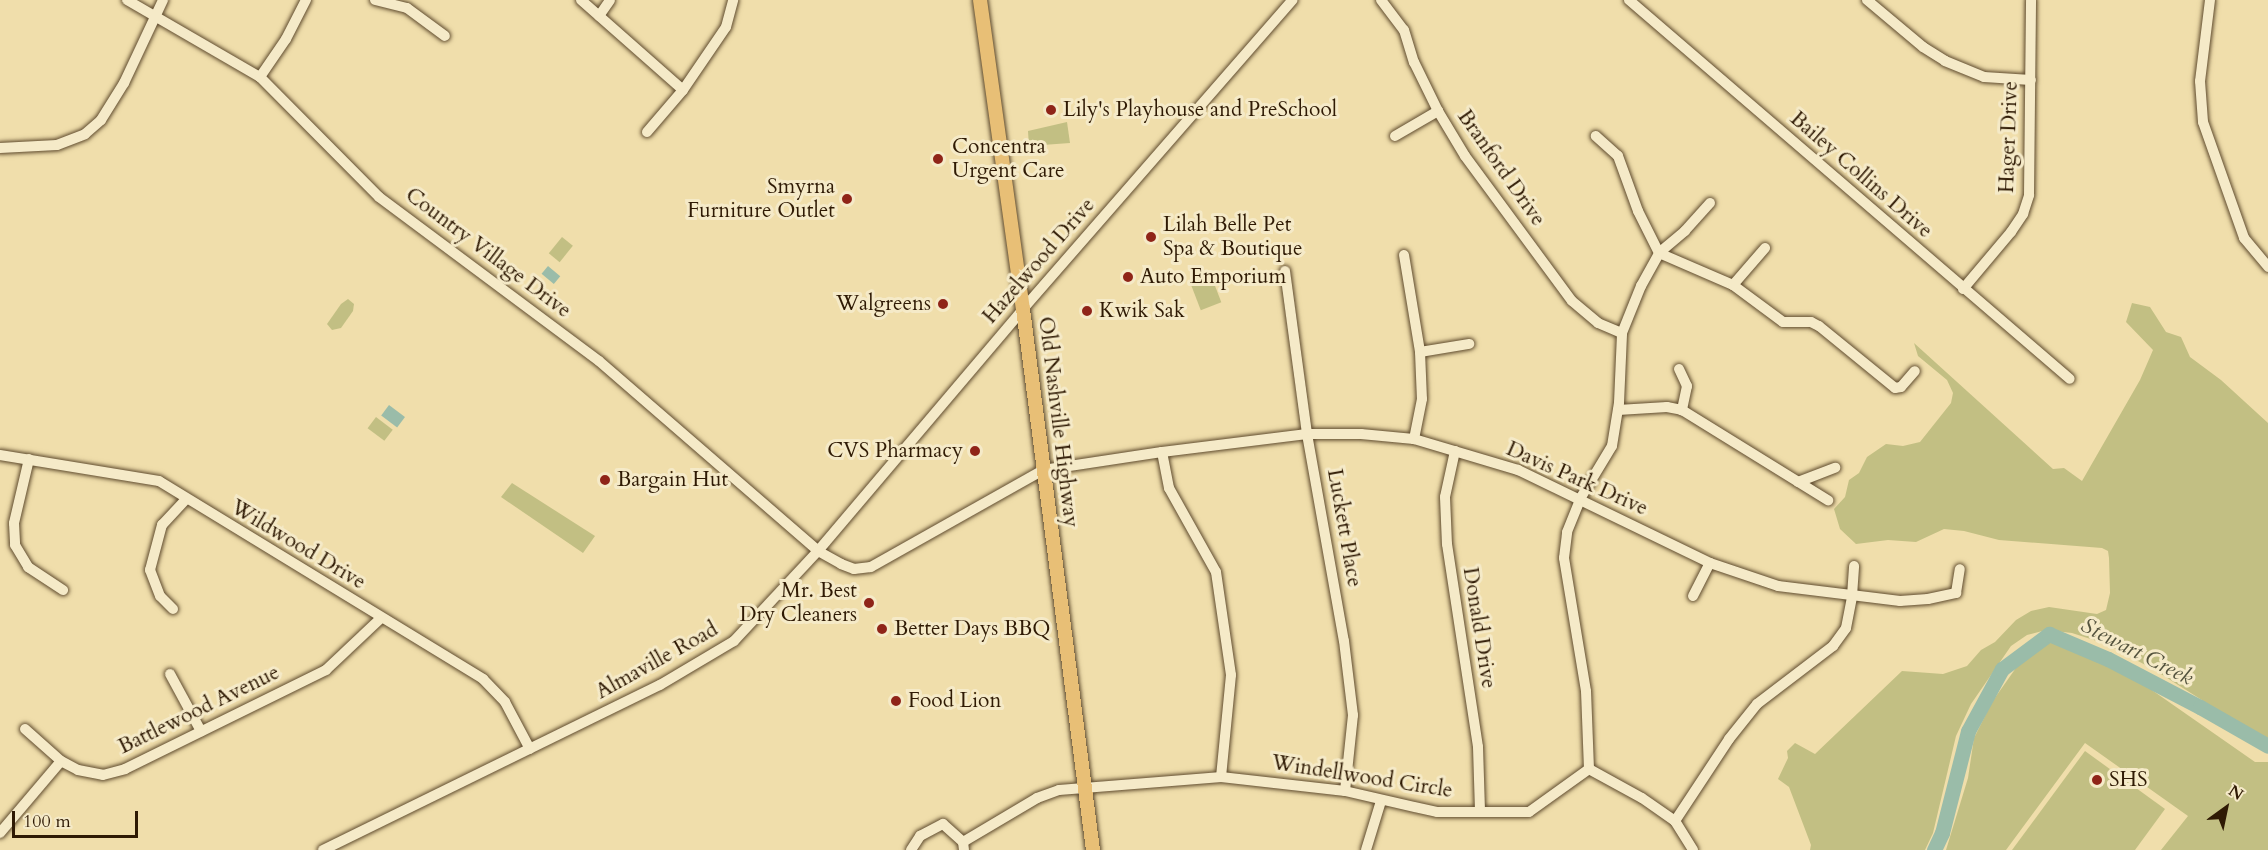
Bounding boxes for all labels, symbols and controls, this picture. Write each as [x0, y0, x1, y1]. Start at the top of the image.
street label: Hager Drive [1994, 81, 2024, 193]
place label: Lily's Playhouse and PreSchool [1063, 97, 1337, 123]
marker: Lily's Playhouse and PreSchool [1044, 103, 1058, 117]
street label: Branford Drive [1452, 105, 1550, 231]
street label: Bailey Collins Drive [1785, 106, 1937, 244]
place label: Concentra Urgent Care [952, 134, 1065, 184]
marker: Concentra Urgent Care [929, 150, 947, 168]
place label: Smyrna Furniture Outlet [687, 174, 835, 224]
street label: Country Village Drive [400, 183, 576, 323]
marker: Smyrna Furniture Outlet [840, 192, 854, 206]
street label: Hazelwood Drive [978, 193, 1100, 329]
place label: Lilah Belle Pet Spa & Boutique [1163, 212, 1303, 262]
marker: Lilah Belle Pet Spa & Boutique [1144, 230, 1158, 244]
place label: Auto Emporium [1140, 264, 1286, 290]
marker: Auto Emporium [1121, 270, 1135, 284]
place label: Walgreens [836, 291, 931, 317]
marker: Walgreens [936, 297, 950, 311]
place label: Kwik Sak [1099, 298, 1185, 324]
marker: Kwik Sak [1080, 304, 1094, 318]
street label: Old Nashville Highway [1033, 315, 1083, 529]
street label: Davis Park Drive [1502, 437, 1652, 521]
place label: CVS Pharmacy [827, 438, 963, 464]
marker: CVS Pharmacy [968, 444, 982, 458]
place label: Bargain Hut [617, 467, 728, 493]
street label: Luckett Place [1321, 467, 1367, 589]
marker: Bargain Hut [598, 473, 612, 487]
street label: Wildwood Drive [226, 495, 370, 595]
street label: Donald Drive [1457, 566, 1501, 690]
place label: Mr. Best Dry Cleaners [739, 578, 857, 628]
marker: Mr. Best Dry Cleaners [862, 596, 876, 610]
water label: Stewart Creek [2076, 612, 2198, 692]
place label: Better Days BBQ [894, 616, 1050, 642]
street label: Almaville Road [592, 617, 722, 705]
marker: Better Days BBQ [875, 622, 889, 636]
street label: Battlewood Avenue [114, 660, 284, 760]
place label: Food Lion [908, 688, 1001, 714]
marker: Food Lion [889, 694, 903, 708]
street label: Windellwood Circle [1270, 750, 1454, 804]
place label: SHS [2109, 767, 2148, 793]
marker: SHS [2090, 773, 2104, 787]
north arrow [2196, 778, 2256, 838]
text: N [2224, 780, 2248, 806]
scale bar [15, 799, 141, 837]
text: 100 m [23, 809, 71, 834]

